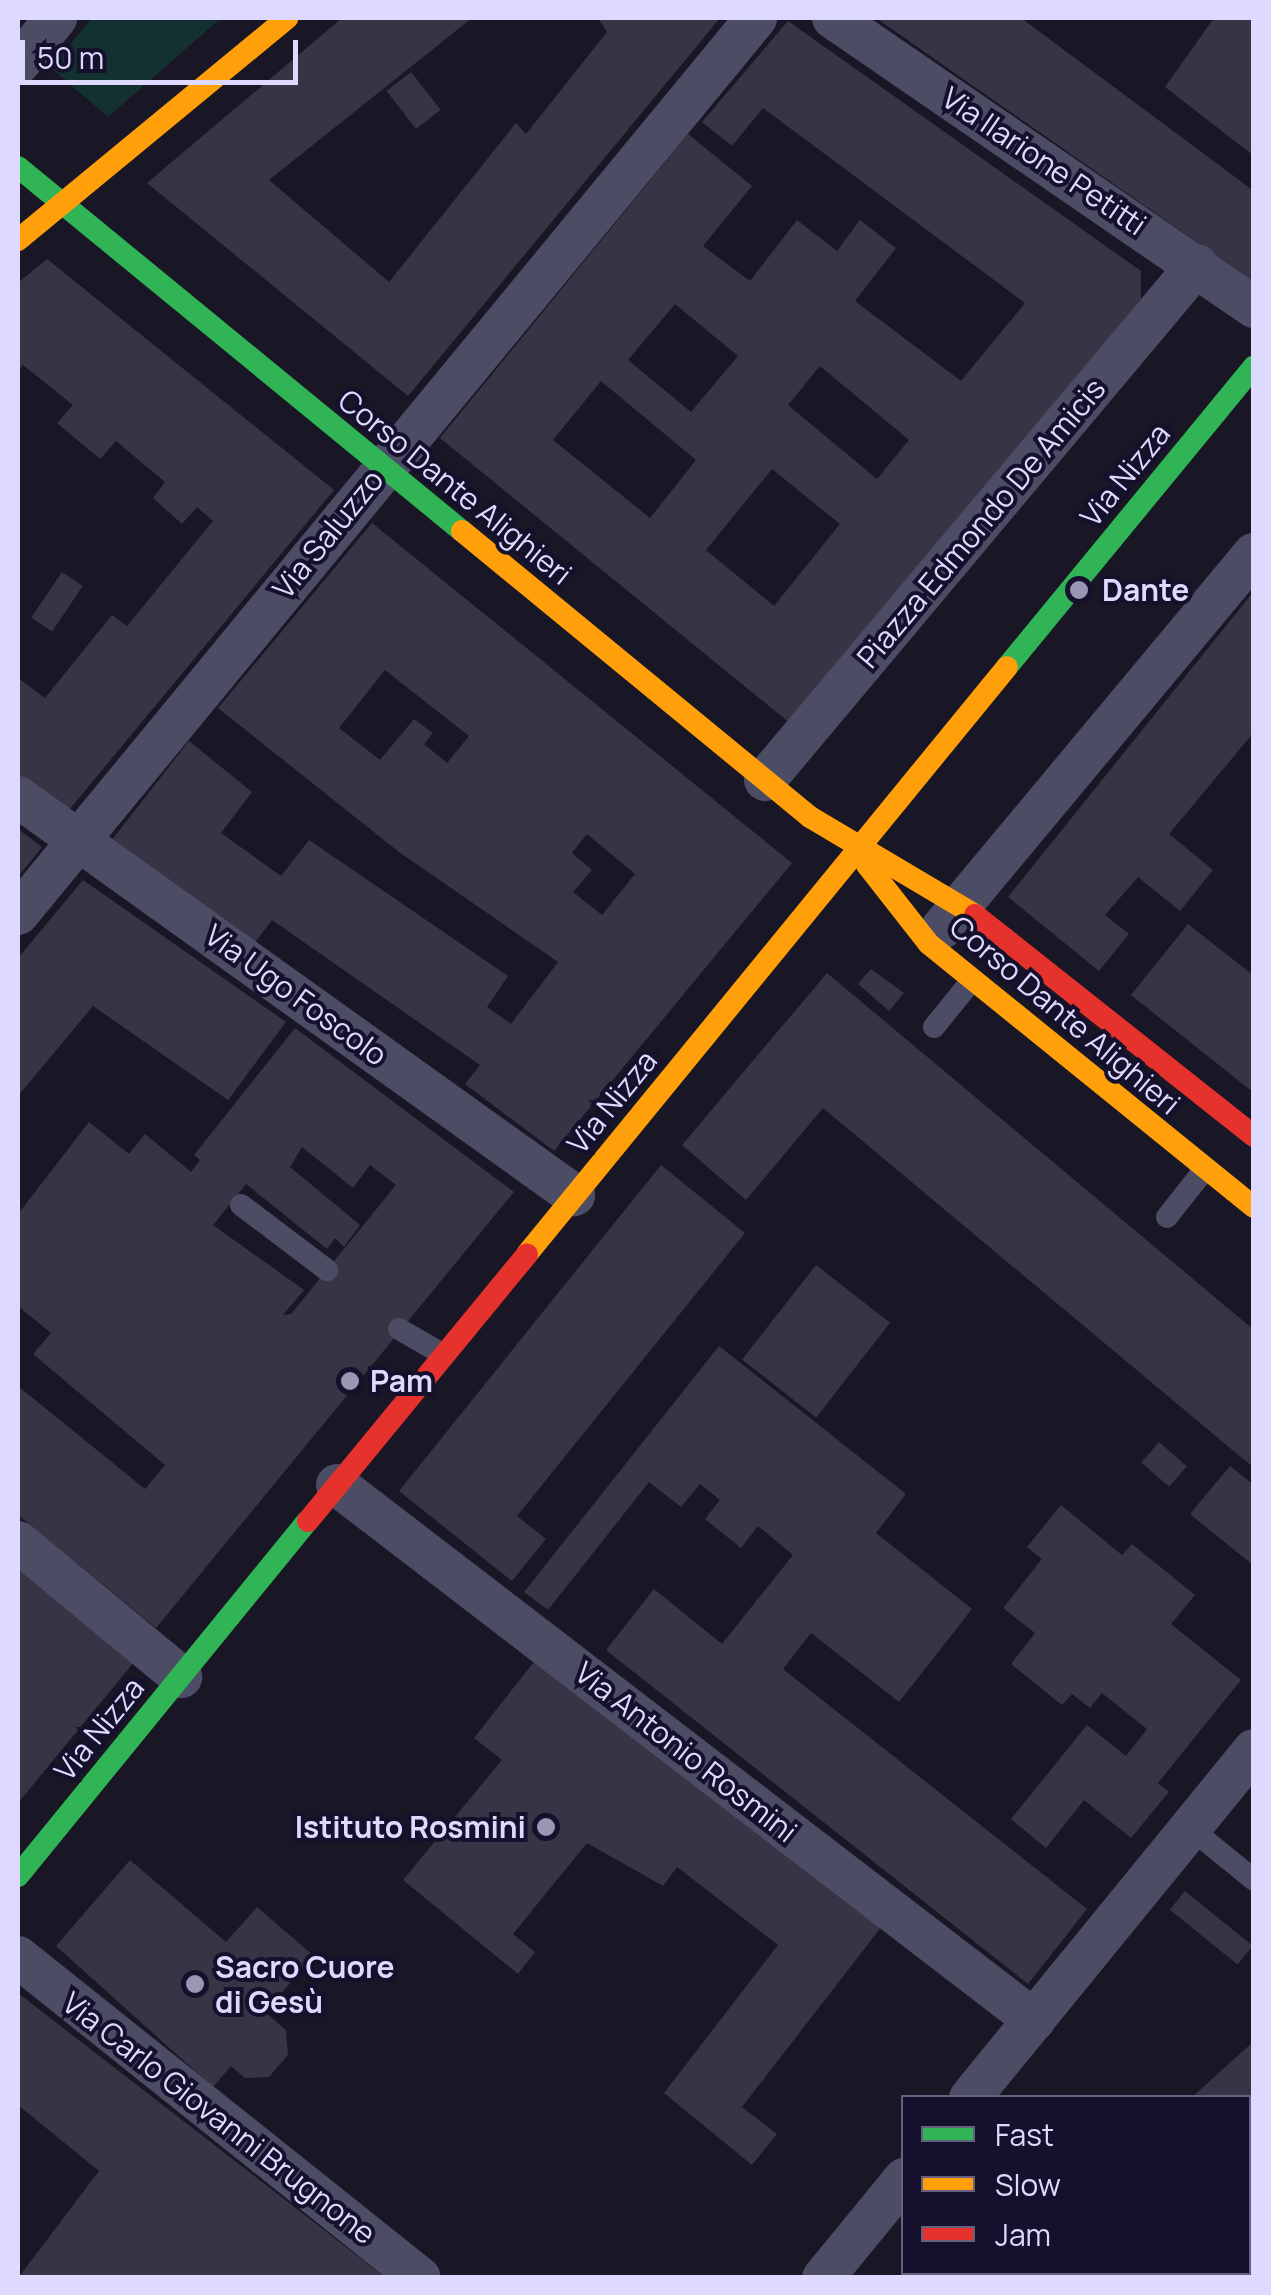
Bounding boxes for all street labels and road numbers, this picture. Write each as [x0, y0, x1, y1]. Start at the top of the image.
street label: Via Ilarione Petitti [935, 79, 1153, 243]
street label: Piazza Edmondo De Amicis [849, 371, 1113, 675]
street label: Corso Dante Alighieri [331, 382, 579, 592]
street label: Via Nizza [1073, 416, 1177, 534]
street label: Via Saluzzo [265, 462, 391, 606]
street label: Corso Dante Alighieri [943, 908, 1187, 1122]
street label: Via Ugo Foscolo [198, 917, 394, 1073]
street label: Via Nizza [560, 1043, 664, 1161]
street label: Via Antonio Rosmini [568, 1654, 804, 1850]
street label: Via Nizza [47, 1670, 151, 1788]
street label: Via Carlo Giovanni Brugnone [55, 1985, 383, 2251]

